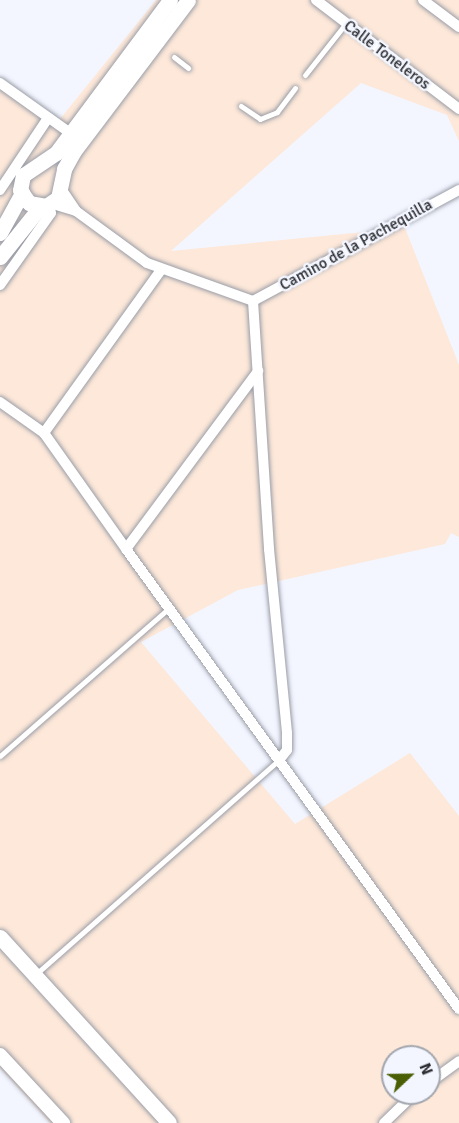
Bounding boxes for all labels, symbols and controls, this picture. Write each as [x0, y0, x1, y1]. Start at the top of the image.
street label: Calle Toneleros [340, 16, 434, 94]
street label: Camino de la Pachequilla [276, 195, 436, 295]
north arrow [381, 1045, 441, 1105]
text: N [414, 1060, 437, 1078]

